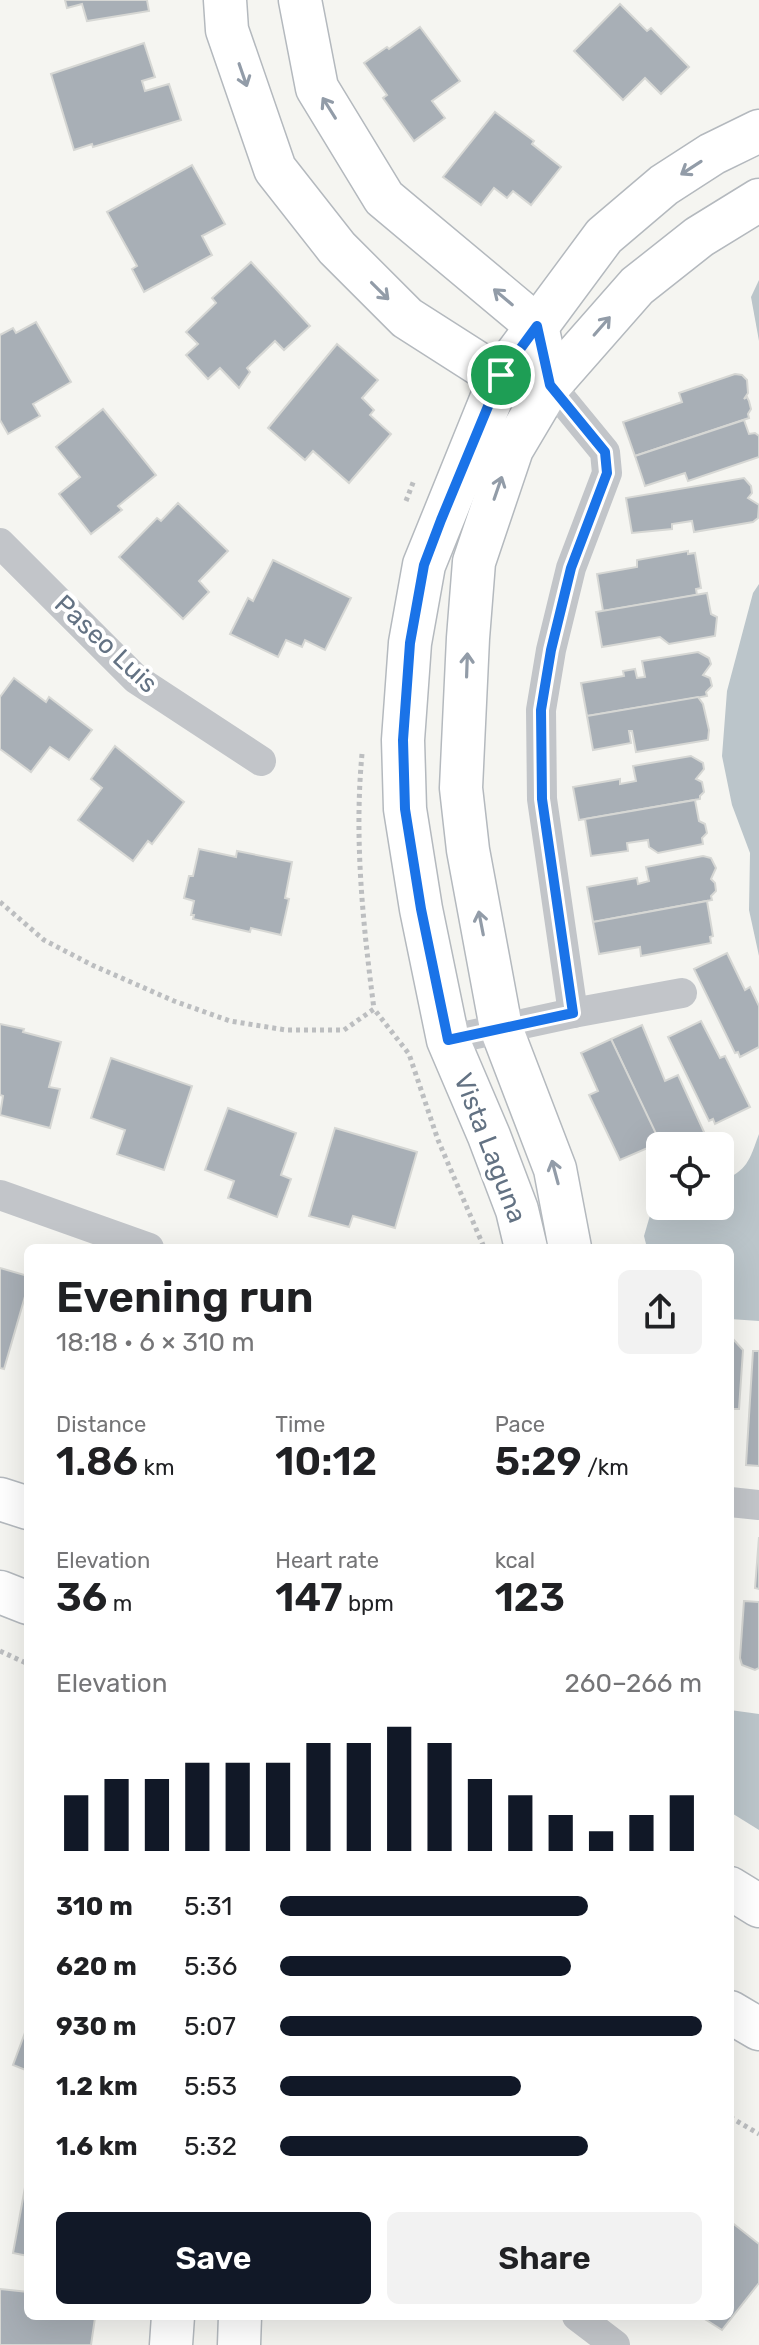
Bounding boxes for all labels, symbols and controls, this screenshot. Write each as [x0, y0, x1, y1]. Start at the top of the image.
one-way arrow [236, 63, 251, 88]
one-way arrow [321, 97, 337, 119]
one-way arrow [680, 159, 702, 176]
one-way arrow [370, 281, 390, 300]
one-way arrow [493, 288, 513, 306]
one-way arrow [593, 317, 611, 337]
pin [467, 341, 535, 409]
icon: arrive [479, 353, 523, 397]
one-way arrow [491, 476, 506, 501]
street label: Paseo Luis [48, 589, 164, 699]
one-way arrow [459, 652, 474, 679]
one-way arrow [473, 911, 488, 937]
street label: Vista Laguna [447, 1069, 533, 1227]
map controls [646, 1132, 734, 1220]
button: locate [646, 1132, 734, 1220]
one-way arrow [546, 1159, 561, 1185]
button: share [618, 1270, 702, 1354]
text: Evening run [56, 1271, 314, 1323]
text: 18:18 · 6 × 310 m [56, 1327, 255, 1358]
text: Distance [56, 1411, 146, 1438]
text: Time [275, 1411, 325, 1438]
text: Pace [495, 1411, 545, 1438]
text: 1.86 [56, 1438, 138, 1485]
text: 10:12 [275, 1438, 377, 1485]
text: 5:29 [495, 1438, 582, 1485]
text: km [138, 1454, 174, 1481]
text: /km [582, 1454, 629, 1481]
text: Elevation [56, 1547, 150, 1574]
text: Heart rate [275, 1547, 379, 1574]
text: kcal [495, 1547, 535, 1574]
text: 36 [56, 1574, 107, 1621]
text: 147 [275, 1574, 343, 1621]
text: 123 [495, 1574, 565, 1621]
text: m [107, 1590, 132, 1617]
text: bpm [343, 1590, 394, 1617]
text: Elevation [56, 1668, 167, 1699]
text: 260–266 m [565, 1668, 702, 1699]
text: 310 m [56, 1891, 133, 1922]
text: 5:31 [184, 1891, 232, 1922]
text: 620 m [56, 1951, 137, 1982]
text: 5:36 [184, 1951, 237, 1982]
text: 930 m [56, 2011, 137, 2042]
text: 5:07 [184, 2011, 236, 2042]
text: 1.2 km [56, 2071, 138, 2102]
text: 5:53 [184, 2071, 237, 2102]
text: 1.6 km [56, 2131, 138, 2162]
text: 5:32 [184, 2131, 237, 2162]
button: Save [56, 2212, 371, 2304]
button: Share [387, 2212, 702, 2304]

